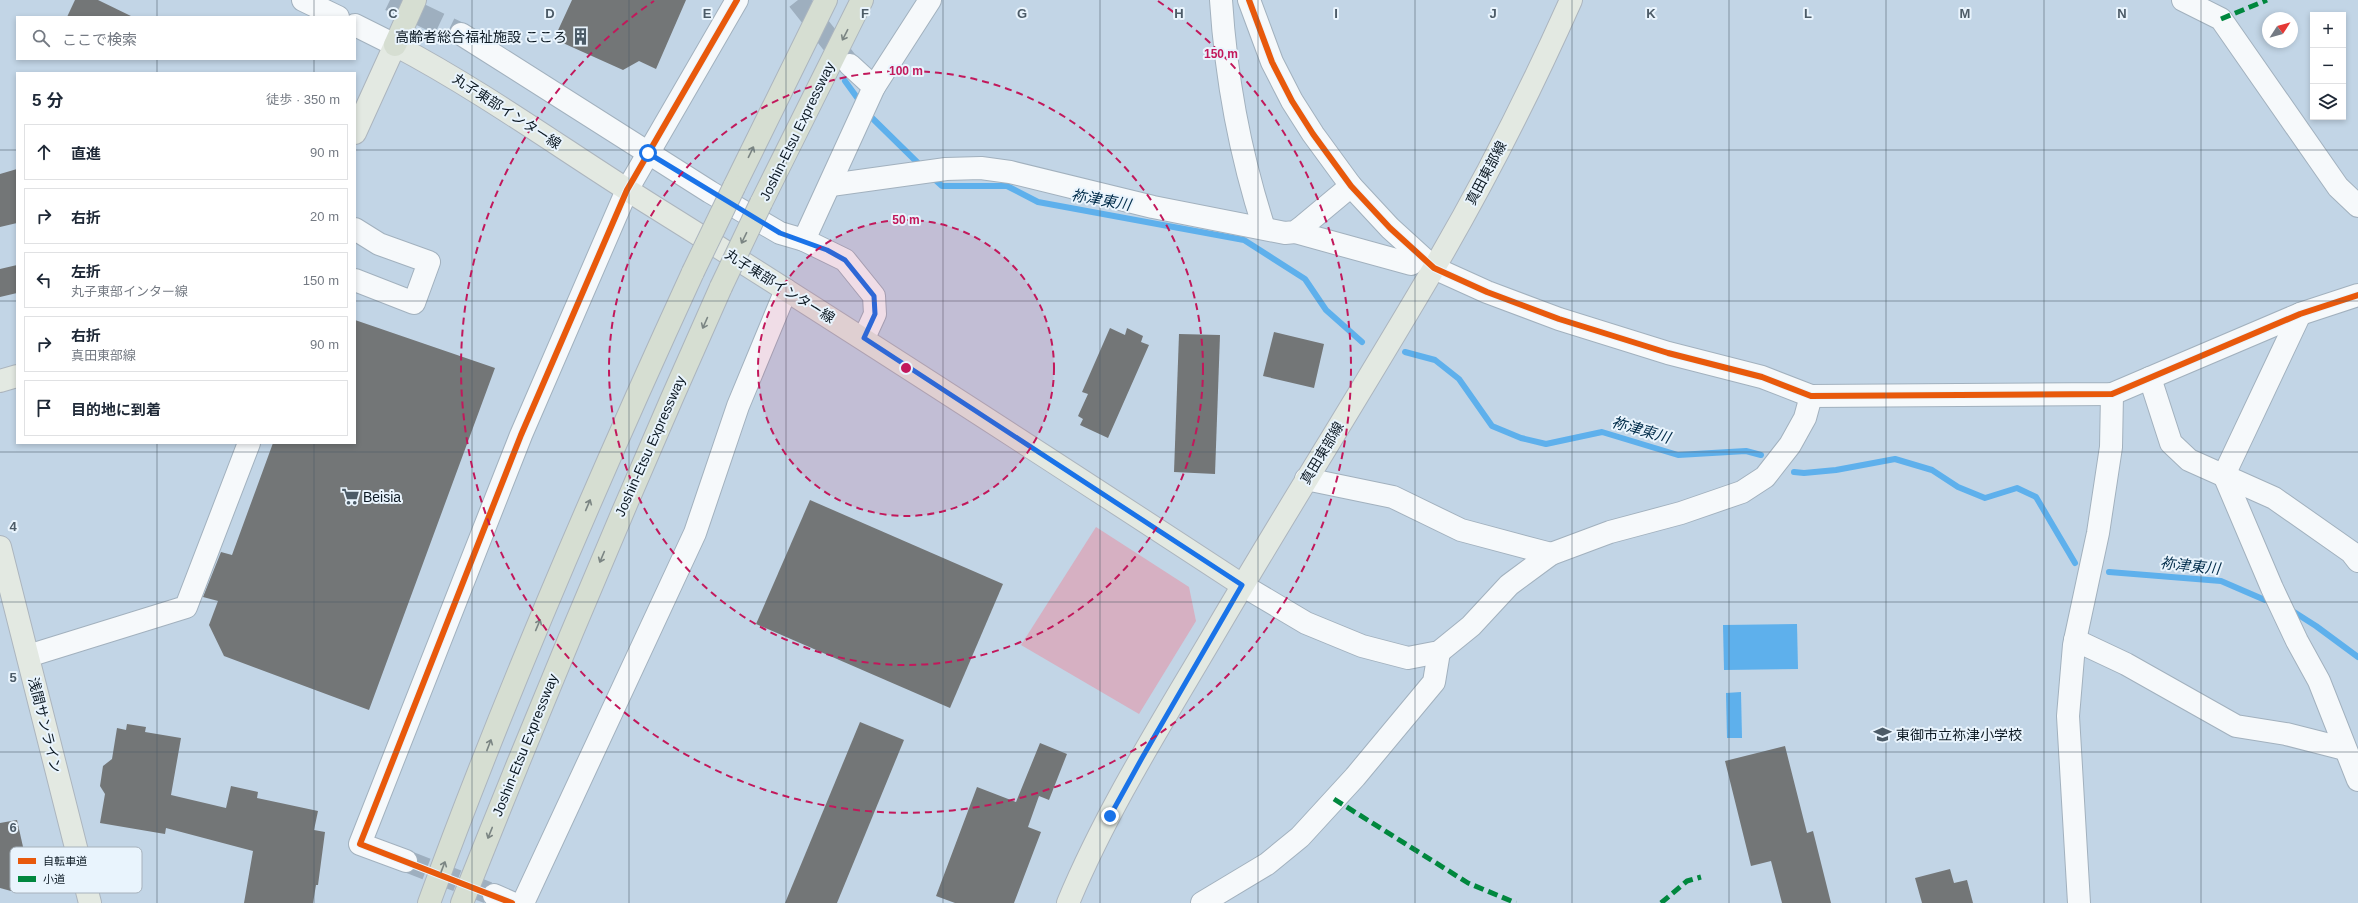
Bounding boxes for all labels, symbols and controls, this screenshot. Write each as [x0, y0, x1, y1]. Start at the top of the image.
text: C [388, 6, 398, 21]
text: D [545, 6, 555, 21]
text: E [703, 6, 712, 21]
text: F [861, 6, 869, 21]
text: G [1017, 6, 1027, 21]
text: H [1174, 6, 1184, 21]
text: I [1334, 6, 1338, 21]
text: J [1489, 6, 1497, 21]
text: K [1646, 6, 1656, 21]
text: L [1804, 6, 1812, 21]
text: M [1960, 6, 1970, 21]
text: N [2117, 6, 2127, 21]
north arrow [2262, 12, 2298, 48]
map controls [2310, 12, 2346, 120]
button: + [2310, 12, 2346, 48]
search box [16, 16, 356, 60]
icon: search [30, 27, 52, 49]
building icon: 高齢者総合福祉施設 こころ [570, 27, 590, 47]
place label: 高齢者総合福祉施設 こころ [395, 29, 567, 45]
one-way arrow [840, 29, 848, 41]
text: ここで検索 [62, 31, 137, 48]
text: 150 m [1204, 47, 1238, 61]
button: − [2310, 48, 2346, 84]
street label: Joshin-Etsu Expressway [756, 59, 838, 203]
text: 100 m [889, 64, 923, 78]
street label: 丸子東部インター線 [450, 70, 564, 152]
button: layers [2310, 84, 2346, 120]
text: 5 分 [32, 91, 63, 110]
text: 徒歩 · 350 m [266, 92, 340, 107]
street label: 真田東部線 [1463, 138, 1509, 208]
icon: ahead [33, 141, 55, 163]
route start [639, 144, 657, 162]
text: 直進 [71, 145, 101, 162]
text: 90 m [310, 145, 339, 160]
one-way arrow [748, 146, 755, 158]
water label: 祢津東川 [1070, 186, 1134, 213]
icon: right [33, 205, 55, 227]
text: 右折 [71, 209, 101, 226]
text: 20 m [310, 209, 339, 224]
text: 50 m [892, 213, 920, 227]
one-way arrow [740, 232, 747, 244]
street label: 丸子東部インター線 [722, 246, 838, 326]
text: 左折 [71, 263, 101, 280]
icon: left [33, 269, 55, 291]
text: 150 m [303, 273, 339, 288]
text: 丸子東部インター線 [71, 284, 188, 299]
one-way arrow [701, 316, 708, 328]
text: 右折 [71, 327, 101, 344]
icon: right [33, 333, 55, 355]
text: 90 m [310, 337, 339, 352]
text: 真田東部線 [71, 348, 136, 363]
centre of rings [899, 361, 913, 375]
street label: Joshin-Etsu Expressway [612, 373, 688, 519]
icon: arrive [33, 397, 55, 419]
text: 目的地に到着 [71, 401, 161, 418]
water label: 祢津東川 [1610, 413, 1674, 447]
street label: 真田東部線 [1297, 419, 1347, 487]
supermarket icon: Beisia [340, 487, 360, 507]
place label: Beisia [363, 489, 401, 505]
one-way arrow [585, 499, 592, 511]
text: 4 [9, 519, 17, 534]
one-way arrow [598, 551, 605, 563]
water label: 祢津東川 [2159, 554, 2223, 577]
one-way arrow [534, 619, 542, 631]
text: 5 [9, 670, 17, 685]
street label: Joshin-Etsu Expressway [489, 671, 561, 819]
street label: 浅間サンライン [25, 676, 65, 774]
school or university icon: 東御市立祢津小学校 [1873, 725, 1893, 745]
place label: 東御市立祢津小学校 [1896, 727, 2022, 743]
one-way arrow [486, 740, 494, 752]
route end [1101, 807, 1119, 825]
text: 6 [9, 820, 17, 835]
one-way arrow [485, 827, 493, 839]
legend [10, 847, 142, 893]
text: 自転車道 [43, 855, 87, 867]
one-way arrow [439, 861, 447, 873]
text: 小道 [43, 873, 65, 885]

